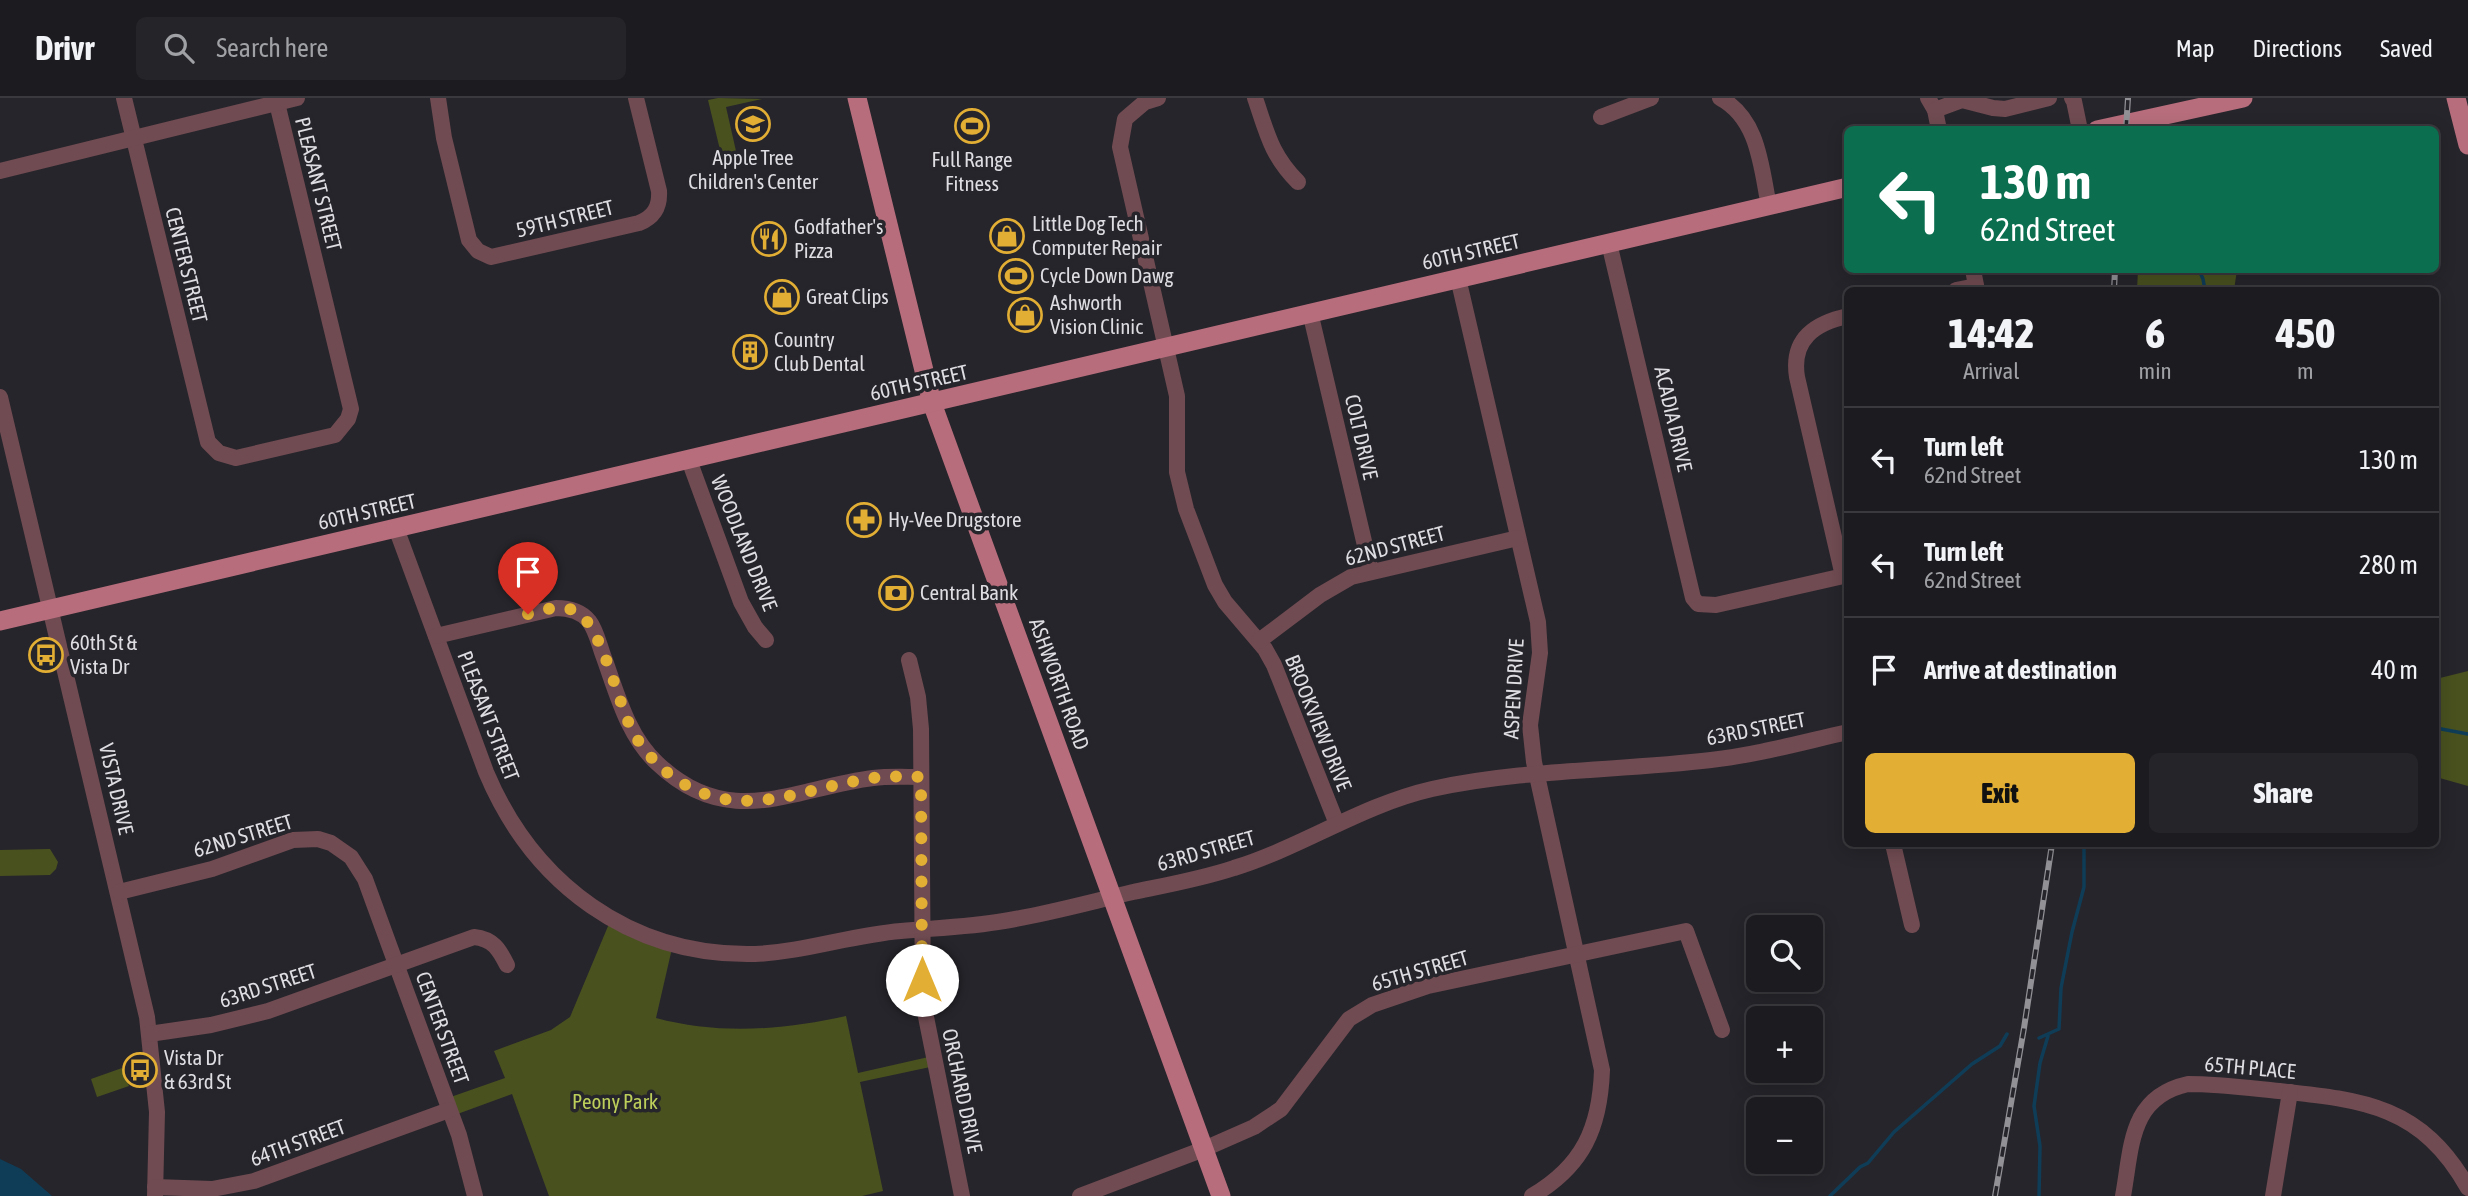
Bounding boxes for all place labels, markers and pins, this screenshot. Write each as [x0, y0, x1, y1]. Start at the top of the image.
school or university icon: Apple Tree Children's Center [734, 105, 772, 143]
sports icon: Full Range Fitness [953, 107, 991, 145]
place label: Apple Tree Children's Center [688, 145, 819, 193]
place label: Full Range Fitness [932, 147, 1013, 195]
place label: Little Dog Tech Computer Repair [1032, 211, 1163, 259]
place label: Godfather's Pizza [794, 214, 883, 262]
shop icon: Little Dog Tech Computer Repair [988, 217, 1026, 255]
restaurant icon: Godfather's Pizza [750, 220, 788, 258]
sports icon: Cycle Down Dawg [997, 257, 1035, 295]
place label: Cycle Down Dawg [1040, 263, 1174, 287]
shop icon: Great Clips [763, 278, 801, 316]
place label: Great Clips [806, 284, 889, 308]
place label: Ashworth Vision Clinic [1050, 290, 1143, 338]
shop icon: Ashworth Vision Clinic [1006, 296, 1044, 334]
place label: Country Club Dental [774, 327, 865, 375]
building icon: Country Club Dental [731, 333, 769, 371]
pharmacy icon: Hy-Vee Drugstore [845, 501, 883, 539]
place label: Hy-Vee Drugstore [888, 507, 1022, 531]
pin [498, 542, 558, 614]
bank icon: Central Bank [877, 574, 915, 612]
place label: Central Bank [920, 580, 1018, 604]
place label: 60th St & Vista Dr [70, 630, 138, 678]
bus stop icon: 60th St & Vista Dr [27, 636, 65, 674]
place label: Vista Dr & 63rd St [164, 1045, 231, 1093]
bus stop icon: Vista Dr & 63rd St [121, 1051, 159, 1089]

